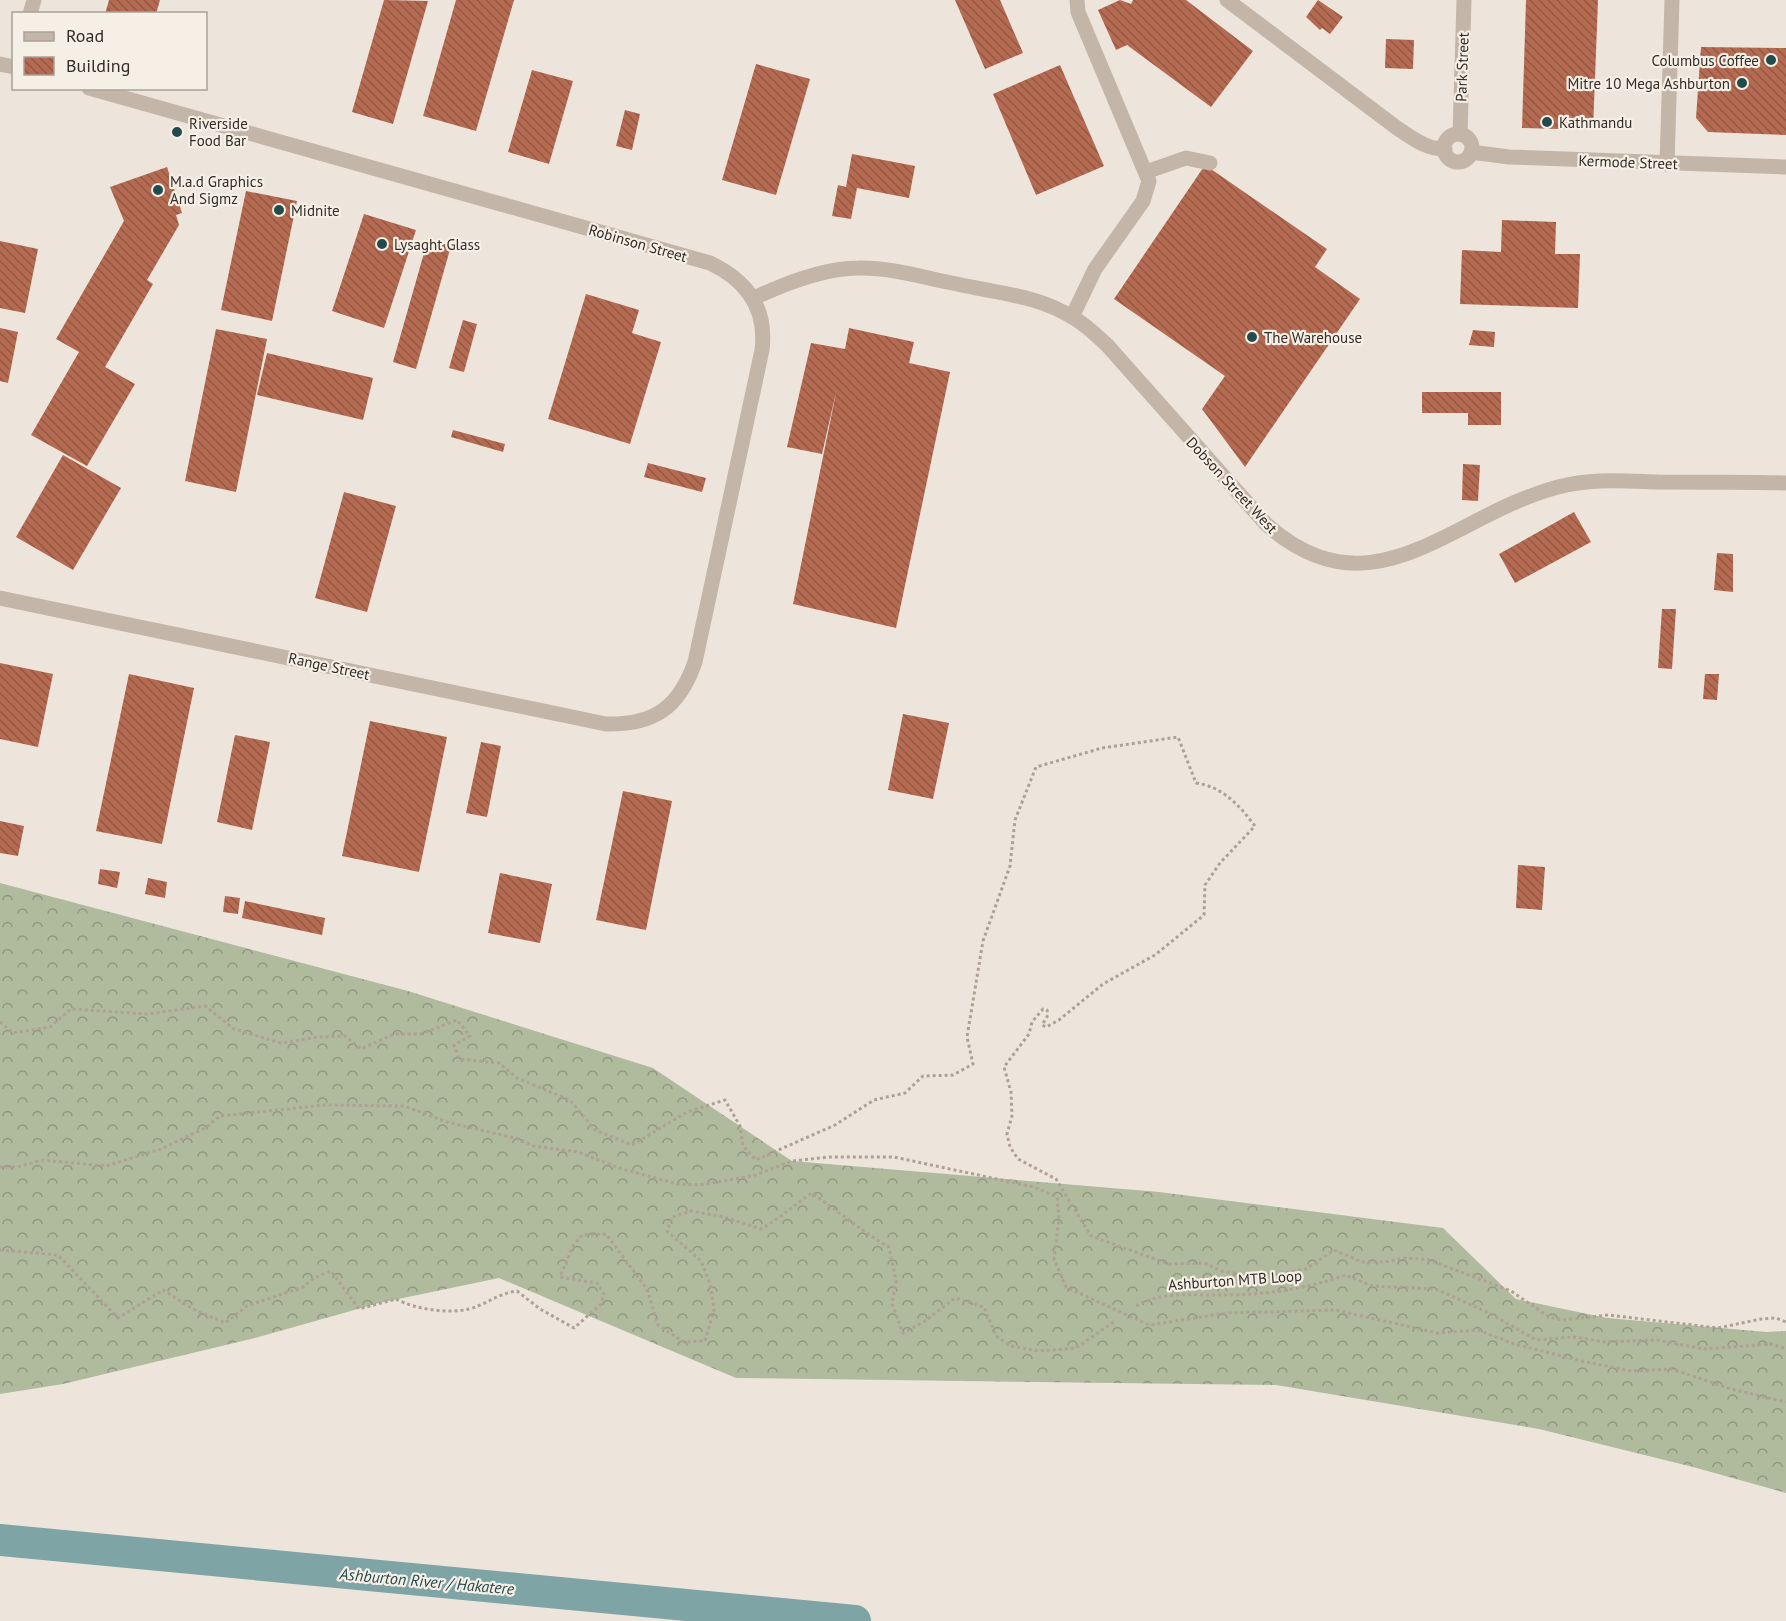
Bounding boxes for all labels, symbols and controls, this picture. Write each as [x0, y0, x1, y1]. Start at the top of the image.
legend [12, 12, 207, 90]
text: Road [66, 24, 104, 47]
street label: Park Street [1451, 32, 1473, 102]
place label: Columbus Coffee [1651, 51, 1759, 70]
marker: Columbus Coffee [1764, 53, 1778, 67]
text: Building [66, 54, 130, 77]
place label: Mitre 10 Mega Ashburton [1567, 74, 1730, 93]
marker: Mitre 10 Mega Ashburton [1735, 76, 1749, 90]
place label: Kathmandu [1559, 113, 1632, 132]
place label: Riverside Food Bar [189, 114, 248, 150]
marker: Kathmandu [1540, 115, 1554, 129]
marker: Riverside Food Bar [170, 125, 184, 139]
street label: Kermode Street [1578, 151, 1678, 173]
place label: M.a.d Graphics And Sigmz [170, 172, 263, 208]
marker: M.a.d Graphics And Sigmz [151, 183, 165, 197]
place label: Midnite [291, 201, 340, 220]
marker: Midnite [272, 203, 286, 217]
street label: Robinson Street [587, 220, 689, 266]
place label: Lysaght Glass [394, 235, 480, 254]
marker: Lysaght Glass [375, 237, 389, 251]
place label: The Warehouse [1264, 328, 1362, 347]
marker: The Warehouse [1245, 330, 1259, 344]
street label: Dobson Street West [1182, 433, 1282, 537]
street label: Range Street [287, 648, 371, 684]
street label: Ashburton MTB Loop [1167, 1266, 1303, 1294]
water label: Ashburton River / Hakatere [338, 1563, 516, 1599]

